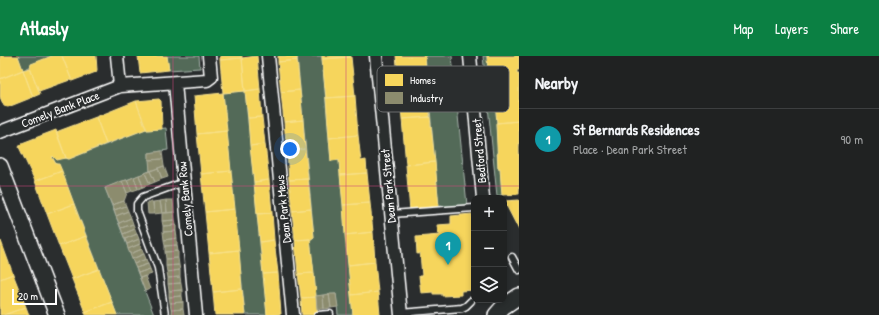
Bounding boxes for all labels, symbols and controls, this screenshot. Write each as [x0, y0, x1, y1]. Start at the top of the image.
text: Atlasly [20, 15, 69, 41]
text: Map [733, 19, 753, 38]
text: Layers [775, 19, 808, 38]
text: Share [830, 19, 859, 38]
legend [377, 66, 509, 112]
text: Nearby [535, 71, 578, 94]
text: Homes [410, 73, 436, 87]
street label: Comely Bank Place [18, 86, 102, 132]
text: Industry [410, 91, 444, 105]
street label: Bedford Street [468, 117, 490, 184]
text: St Bernards Residences [573, 119, 699, 140]
text: 1 [546, 130, 550, 148]
text: 90 m [841, 130, 863, 148]
your location [280, 139, 300, 159]
text: Place · Dean Park Street [573, 140, 687, 158]
street label: Dean Park Street [376, 147, 400, 224]
street label: Comely Bank Row [173, 160, 197, 237]
street label: Dean Park Mews [271, 174, 295, 244]
map controls [471, 195, 507, 303]
button: + [471, 195, 507, 231]
button: − [471, 231, 507, 267]
pin: 1 [435, 232, 461, 265]
button: layers [471, 267, 507, 303]
scale bar [12, 287, 57, 306]
text: 20 m [18, 289, 38, 303]

